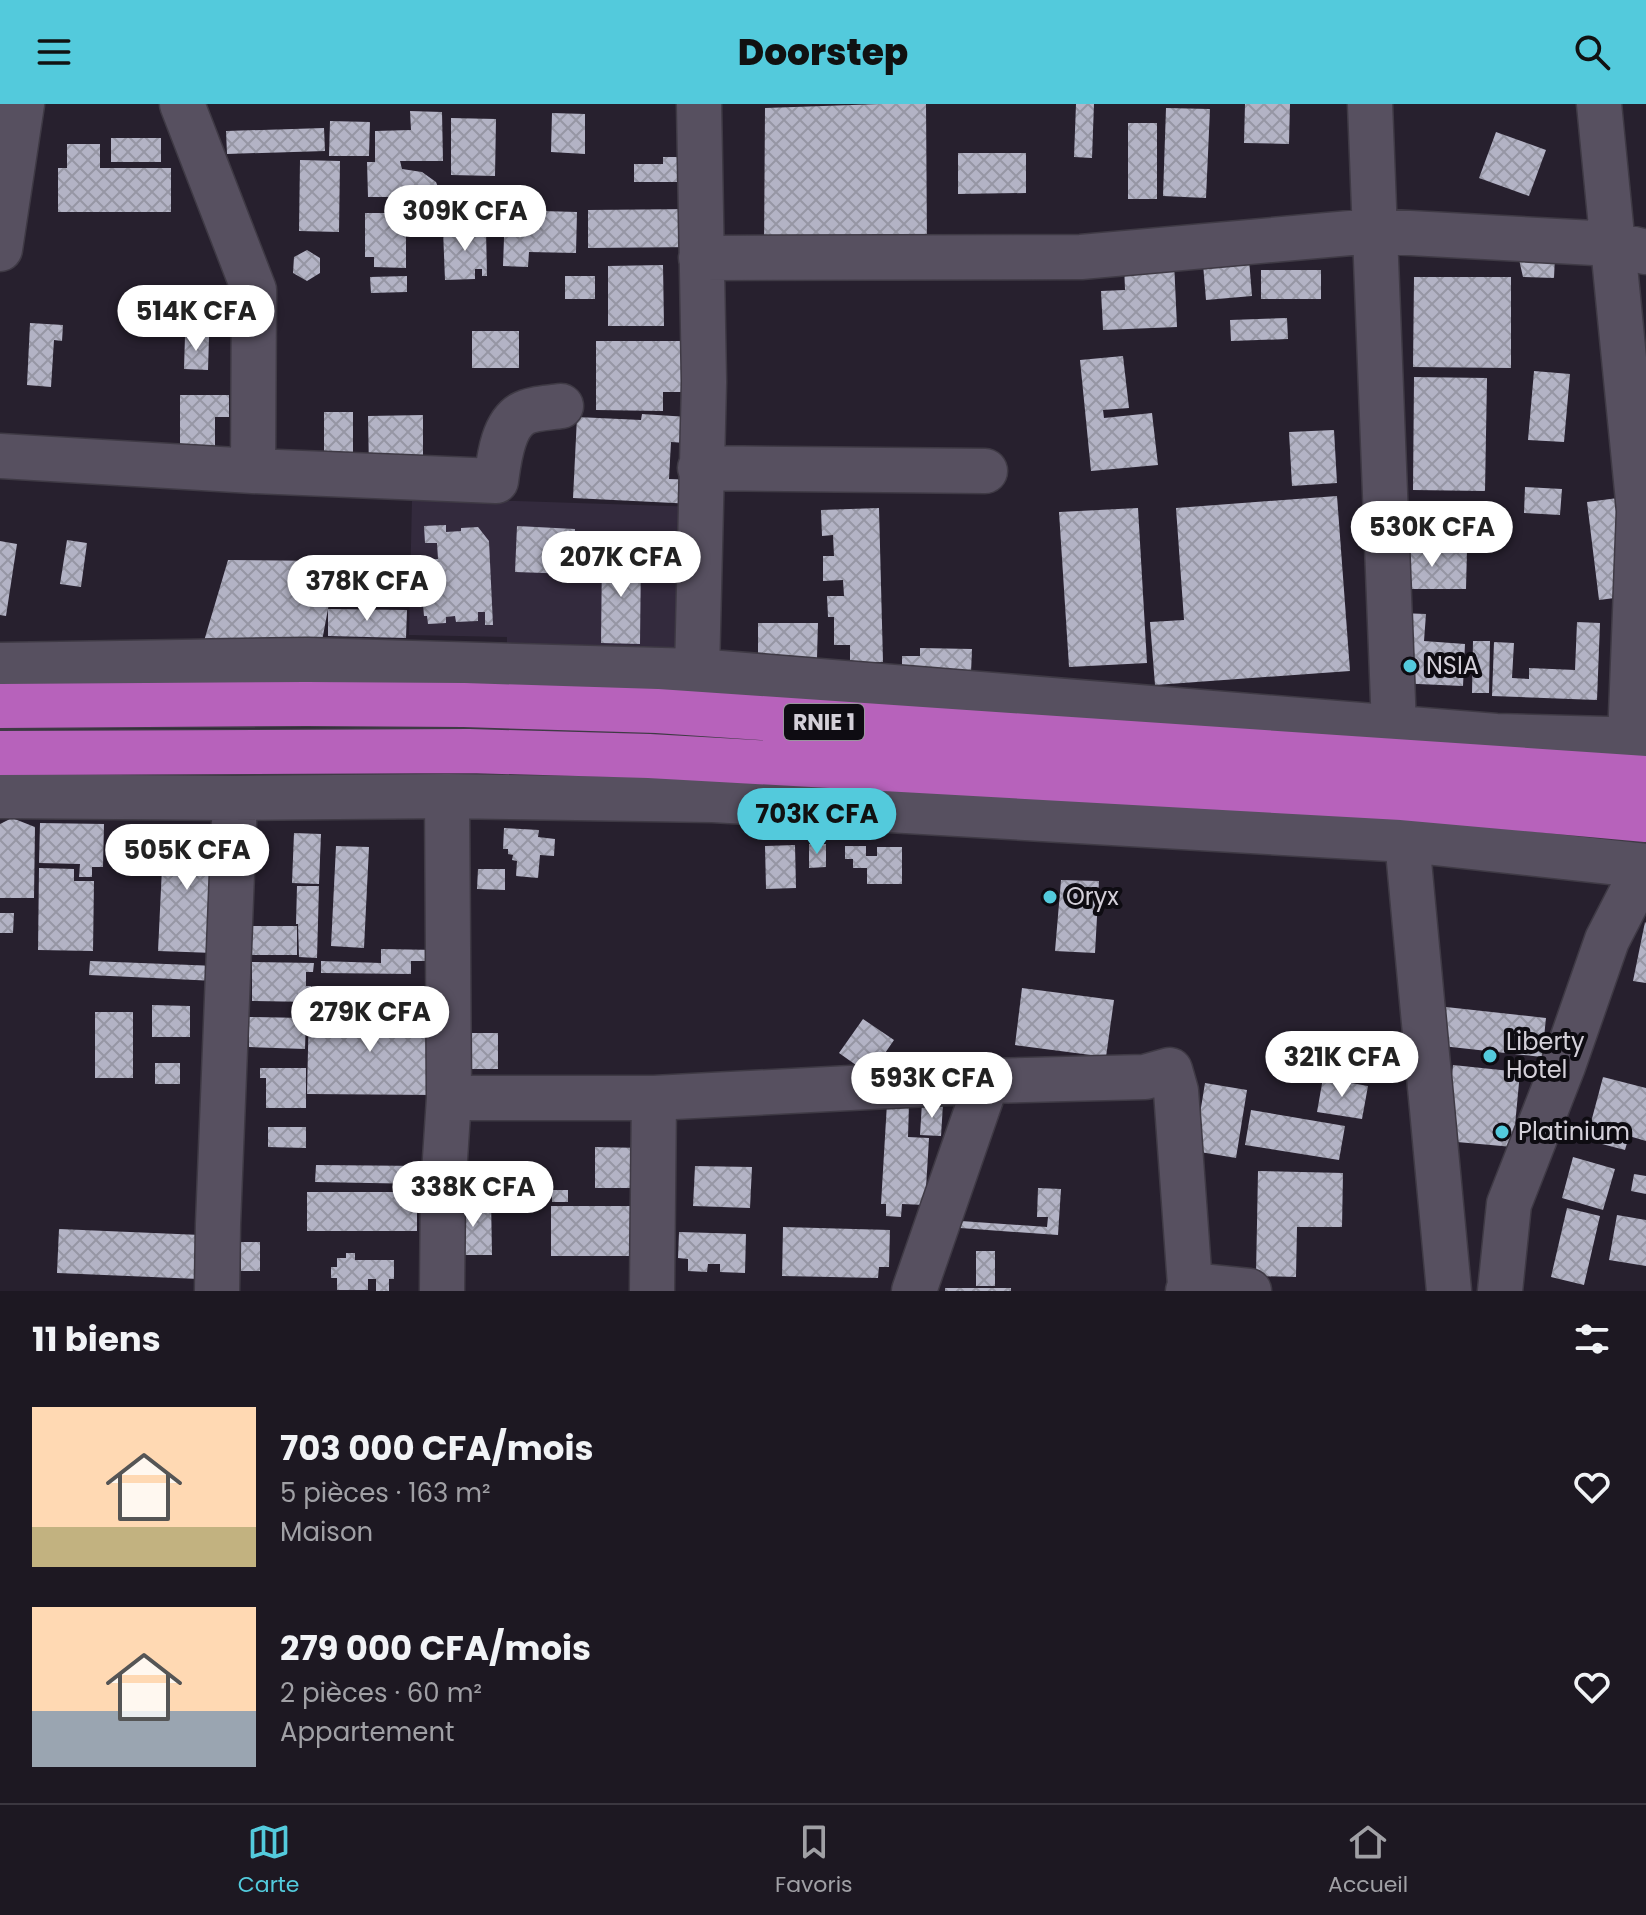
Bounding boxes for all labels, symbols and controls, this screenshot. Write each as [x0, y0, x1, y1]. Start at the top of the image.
text: Doorstep [738, 27, 908, 78]
icon: menu [32, 30, 76, 74]
icon: search [1570, 30, 1614, 74]
pin: 309K CFA [382, 185, 548, 253]
text: 309K CFA [402, 193, 528, 229]
pin: 514K CFA [113, 285, 279, 353]
text: 514K CFA [135, 293, 257, 329]
pin: 530K CFA [1349, 501, 1515, 569]
text: 530K CFA [1369, 509, 1495, 545]
pin: 207K CFA [538, 531, 704, 599]
text: 207K CFA [560, 539, 682, 575]
pin: 378K CFA [284, 555, 450, 623]
text: 378K CFA [305, 563, 429, 599]
place label: NSIA [1426, 649, 1479, 682]
marker: NSIA [1401, 657, 1419, 675]
road number: RNIE 1 [784, 704, 864, 740]
pin: 703K CFA [734, 788, 900, 856]
text: 703K CFA [755, 796, 879, 832]
pin: 505K CFA [104, 824, 270, 892]
text: 505K CFA [123, 832, 251, 868]
place label: Oryx [1066, 880, 1119, 913]
marker: Oryx [1041, 888, 1059, 906]
pin: 279K CFA [287, 986, 453, 1054]
text: 279K CFA [309, 994, 431, 1030]
place label: Liberty Hotel [1506, 1025, 1585, 1086]
pin: 321K CFA [1259, 1031, 1425, 1099]
text: 321K CFA [1283, 1039, 1401, 1075]
marker: Liberty Hotel [1481, 1047, 1499, 1065]
pin: 593K CFA [849, 1052, 1015, 1120]
text: 593K CFA [869, 1060, 995, 1096]
place label: Platinium [1518, 1115, 1630, 1148]
marker: Platinium [1493, 1123, 1511, 1141]
pin: 338K CFA [390, 1161, 556, 1229]
text: 338K CFA [410, 1169, 536, 1205]
text: 11 biens [32, 1315, 161, 1363]
icon: filters [1570, 1317, 1614, 1361]
text: 703 000 CFA/mois [280, 1424, 593, 1472]
icon: home [96, 1439, 192, 1535]
icon: heart [1570, 1465, 1614, 1509]
text: 5 pièces · 163 m² [280, 1475, 491, 1511]
text: Maison [280, 1514, 373, 1550]
text: 279 000 CFA/mois [280, 1624, 591, 1672]
icon: home [96, 1639, 192, 1735]
icon: heart [1570, 1665, 1614, 1709]
text: 2 pièces · 60 m² [280, 1675, 482, 1711]
text: Appartement [280, 1714, 455, 1750]
tab: Carte [238, 1820, 300, 1901]
tab: Favoris [775, 1820, 853, 1901]
tab: Accueil [1328, 1820, 1408, 1901]

